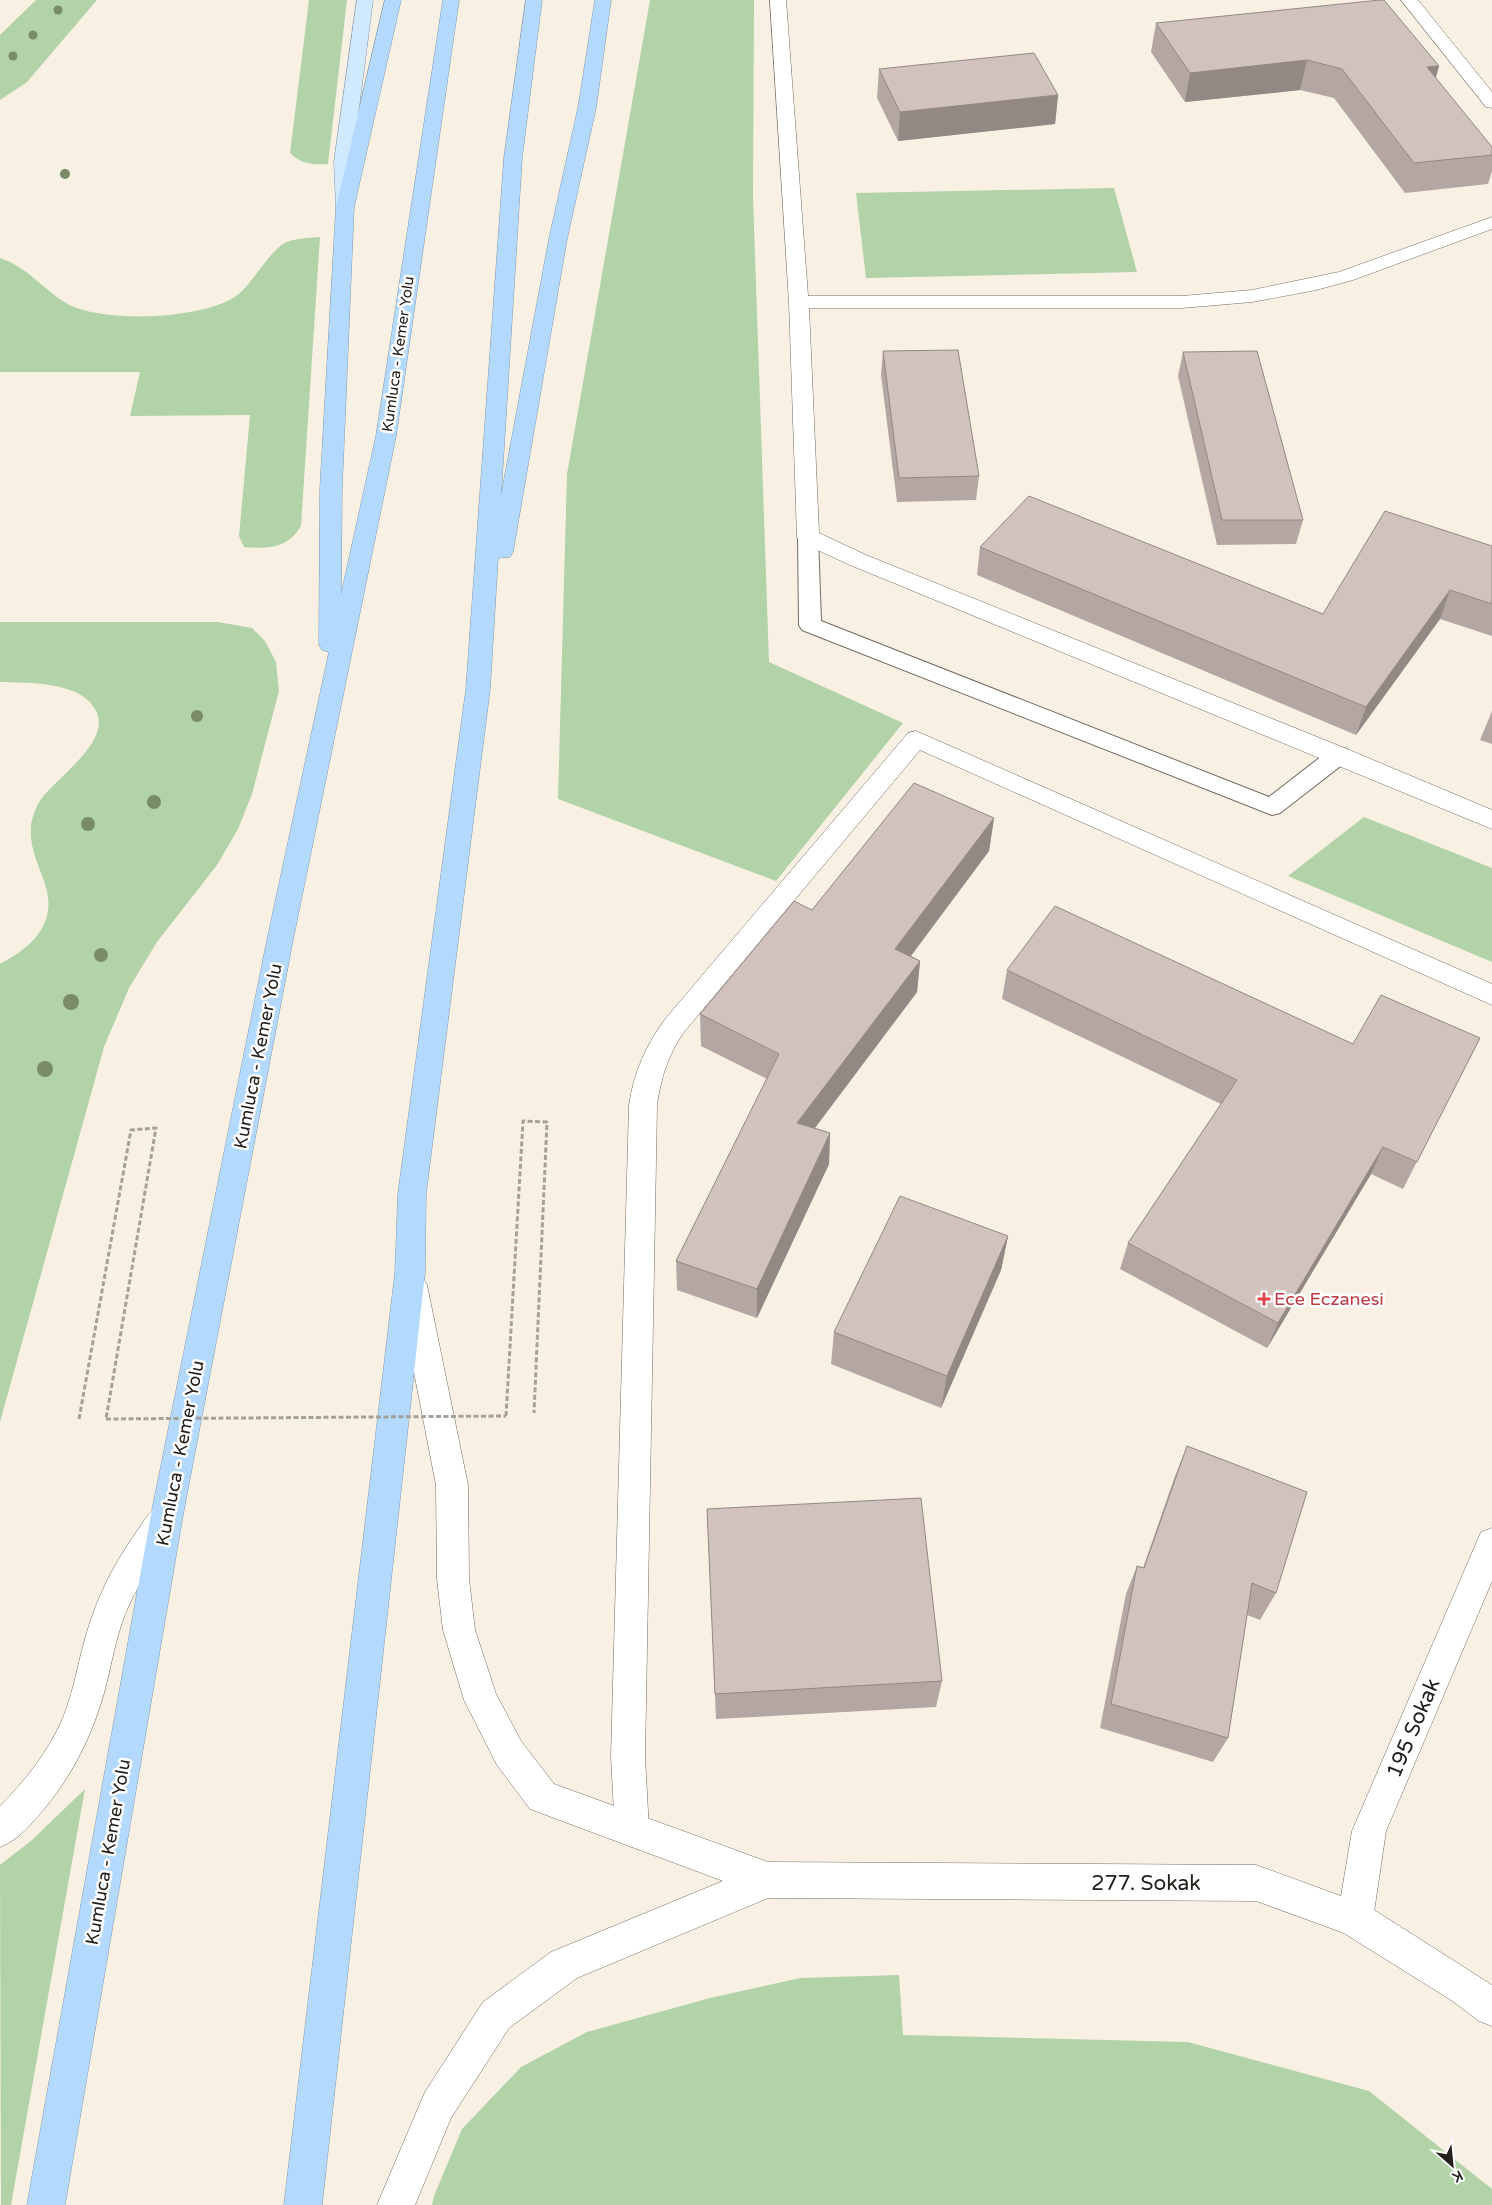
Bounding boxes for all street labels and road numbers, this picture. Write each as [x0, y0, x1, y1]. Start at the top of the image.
street label: Kumluca - Kemer Yolu [378, 275, 418, 433]
street label: Kumluca - Kemer Yolu [229, 961, 287, 1151]
street label: Kumluca - Kemer Yolu [151, 1358, 209, 1548]
street label: 195 Sokak [1381, 1675, 1446, 1782]
street label: Kumluca - Kemer Yolu [81, 1757, 135, 1947]
street label: 277. Sokak [1091, 1871, 1201, 1896]

